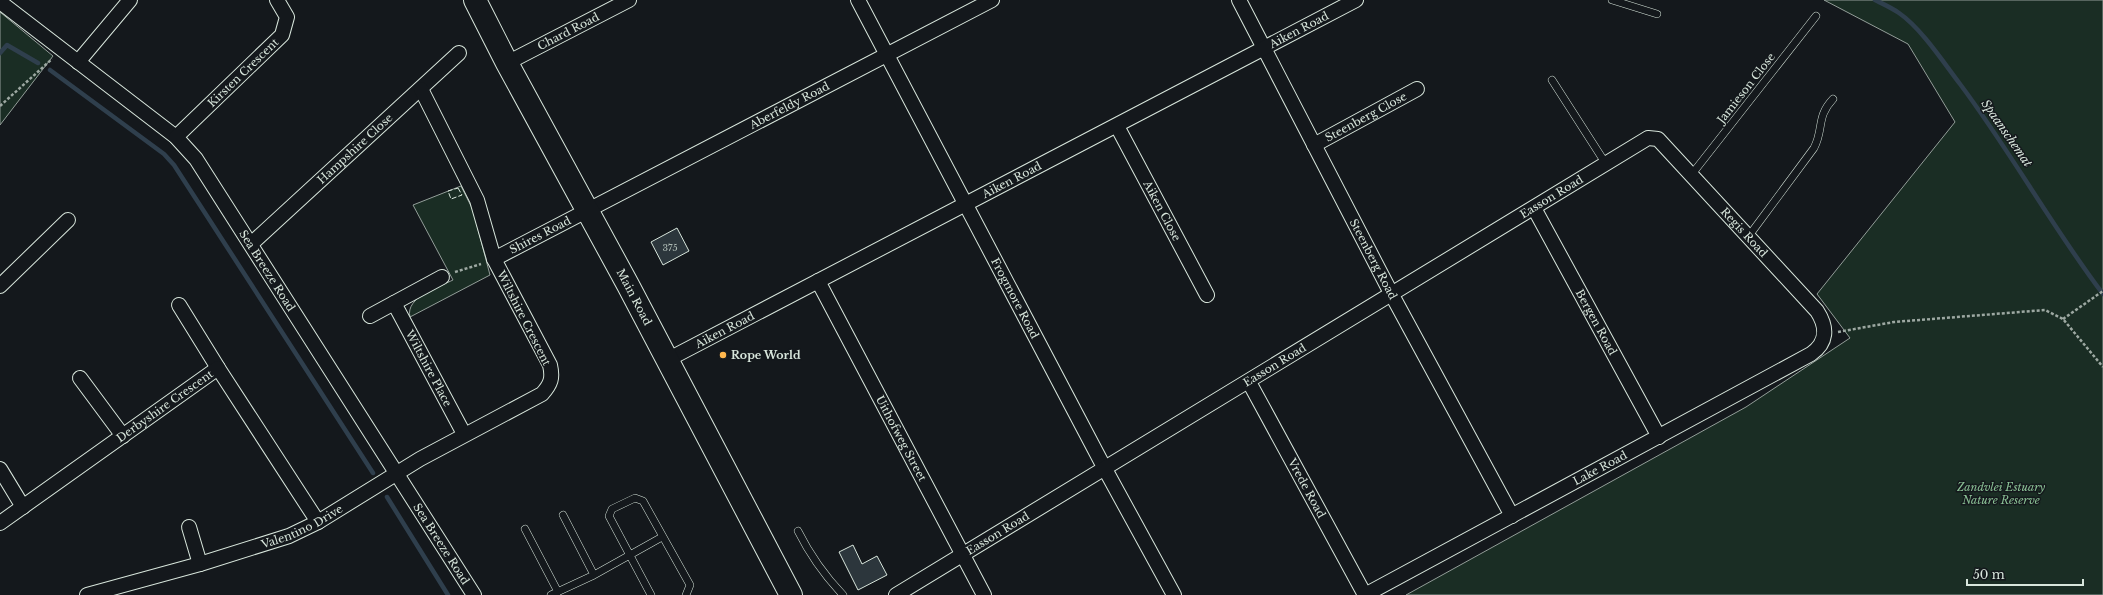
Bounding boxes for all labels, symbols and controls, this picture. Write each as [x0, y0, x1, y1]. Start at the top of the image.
street label: Aiken Road [1266, 8, 1331, 52]
street label: Chard Road [535, 9, 602, 53]
street label: Kirsten Crescent [205, 35, 282, 110]
street label: Jamieson Close [1713, 50, 1778, 128]
street label: Aberfeldy Road [746, 79, 832, 132]
street label: Steenberg Close [1323, 89, 1409, 145]
water label: Spaanschemat [1978, 96, 2036, 170]
street label: Hampshire Close [314, 111, 395, 187]
street label: Aiken Road [979, 158, 1044, 202]
street label: Easson Road [1517, 172, 1586, 221]
street label: Aiken Close [1140, 177, 1184, 243]
street label: Regis Road [1718, 204, 1771, 260]
street label: Shires Road [507, 213, 574, 257]
street label: Steenberg Road [1347, 216, 1400, 303]
street label: Sea Breeze Road [236, 227, 299, 314]
house number: 375 [662, 242, 678, 253]
street label: Frogmore Road [988, 255, 1042, 341]
street label: Main Road [613, 266, 655, 328]
street label: Wiltshire Crescent [494, 267, 554, 368]
street label: Bergen Road [1573, 287, 1620, 358]
street label: Aiken Road [692, 308, 757, 352]
street label: Wiltshire Place [402, 327, 455, 409]
street label: Easson Road [1240, 340, 1309, 389]
place label: Rope World [731, 348, 801, 362]
marker: Rope World [718, 350, 728, 360]
street label: Derbyshire Crescent [114, 366, 216, 445]
street label: Uithofweg Street [873, 393, 930, 484]
street label: Lake Road [1571, 448, 1630, 488]
street label: Vrede Road [1285, 455, 1329, 521]
park label: Zandvlei Estuary Nature Reserve [1956, 480, 2045, 507]
street label: Sea Breeze Road [410, 501, 473, 588]
street label: Valentino Drive [259, 502, 345, 552]
street label: Easson Road [964, 508, 1032, 558]
scale bar [1967, 561, 2083, 587]
text: 50 m [1973, 567, 2005, 582]

